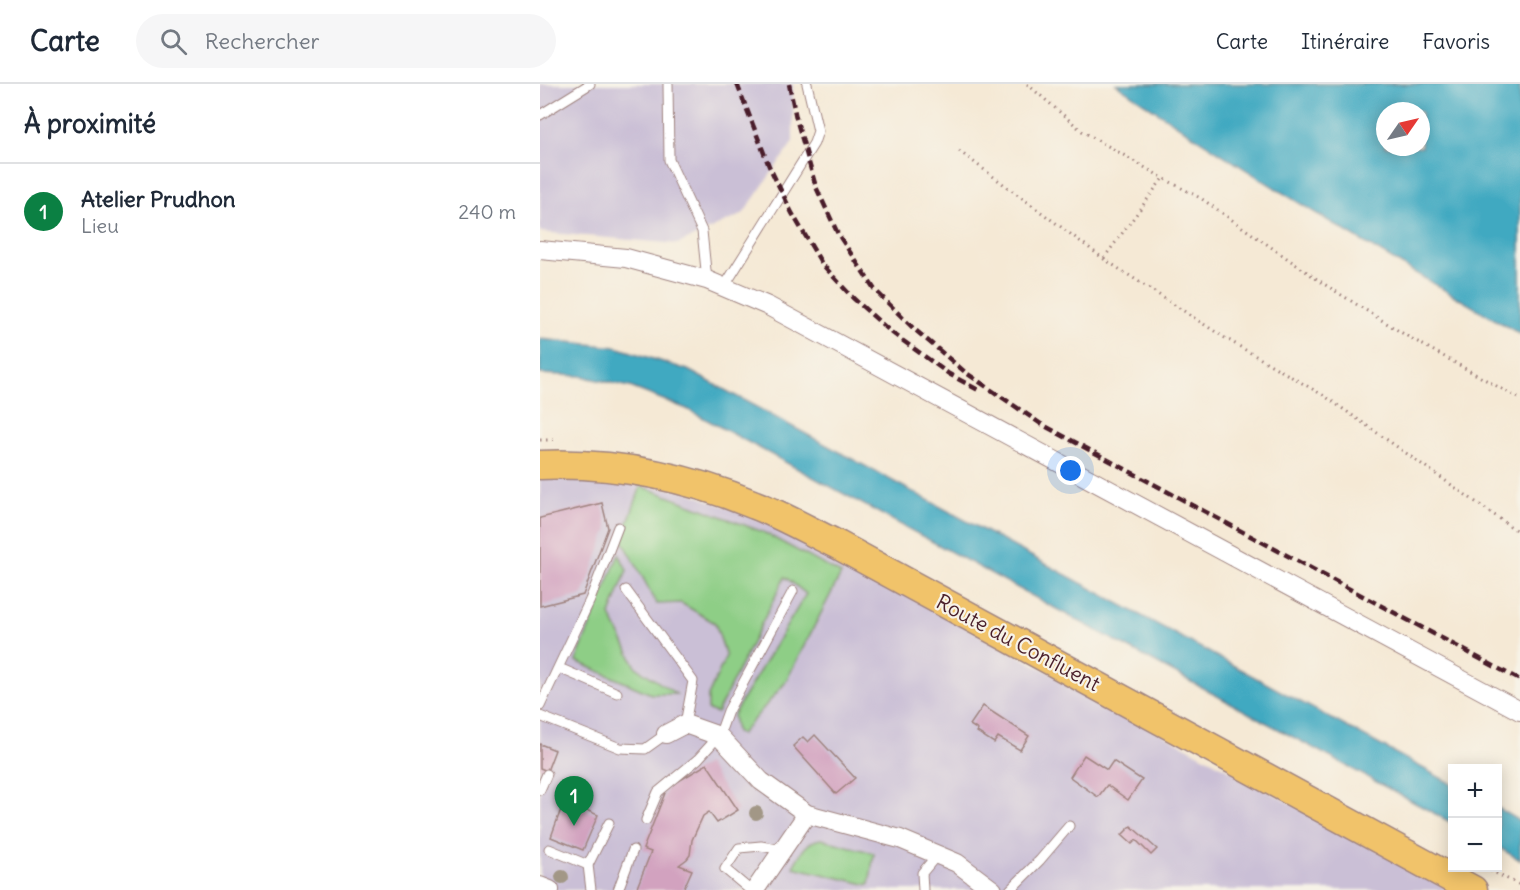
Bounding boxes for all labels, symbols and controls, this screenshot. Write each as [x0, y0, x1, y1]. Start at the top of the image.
search box [136, 14, 556, 68]
text: Carte [30, 23, 100, 59]
icon: search [157, 25, 190, 58]
text: Rechercher [205, 27, 320, 55]
text: Carte [1216, 28, 1268, 55]
text: Itinéraire [1301, 28, 1389, 55]
text: Favoris [1422, 28, 1490, 55]
north arrow [1376, 102, 1430, 156]
text: À proximité [24, 107, 156, 140]
text: Atelier Prudhon [81, 185, 236, 213]
text: 1 [40, 199, 47, 224]
text: 240 m [458, 199, 516, 224]
text: Lieu [81, 213, 119, 238]
your location [1056, 456, 1085, 485]
street label: Route du Confluent [932, 588, 1105, 697]
map controls [1448, 764, 1502, 872]
button: + [1448, 764, 1502, 818]
pin: 1 [555, 776, 594, 826]
button: − [1448, 818, 1502, 872]

